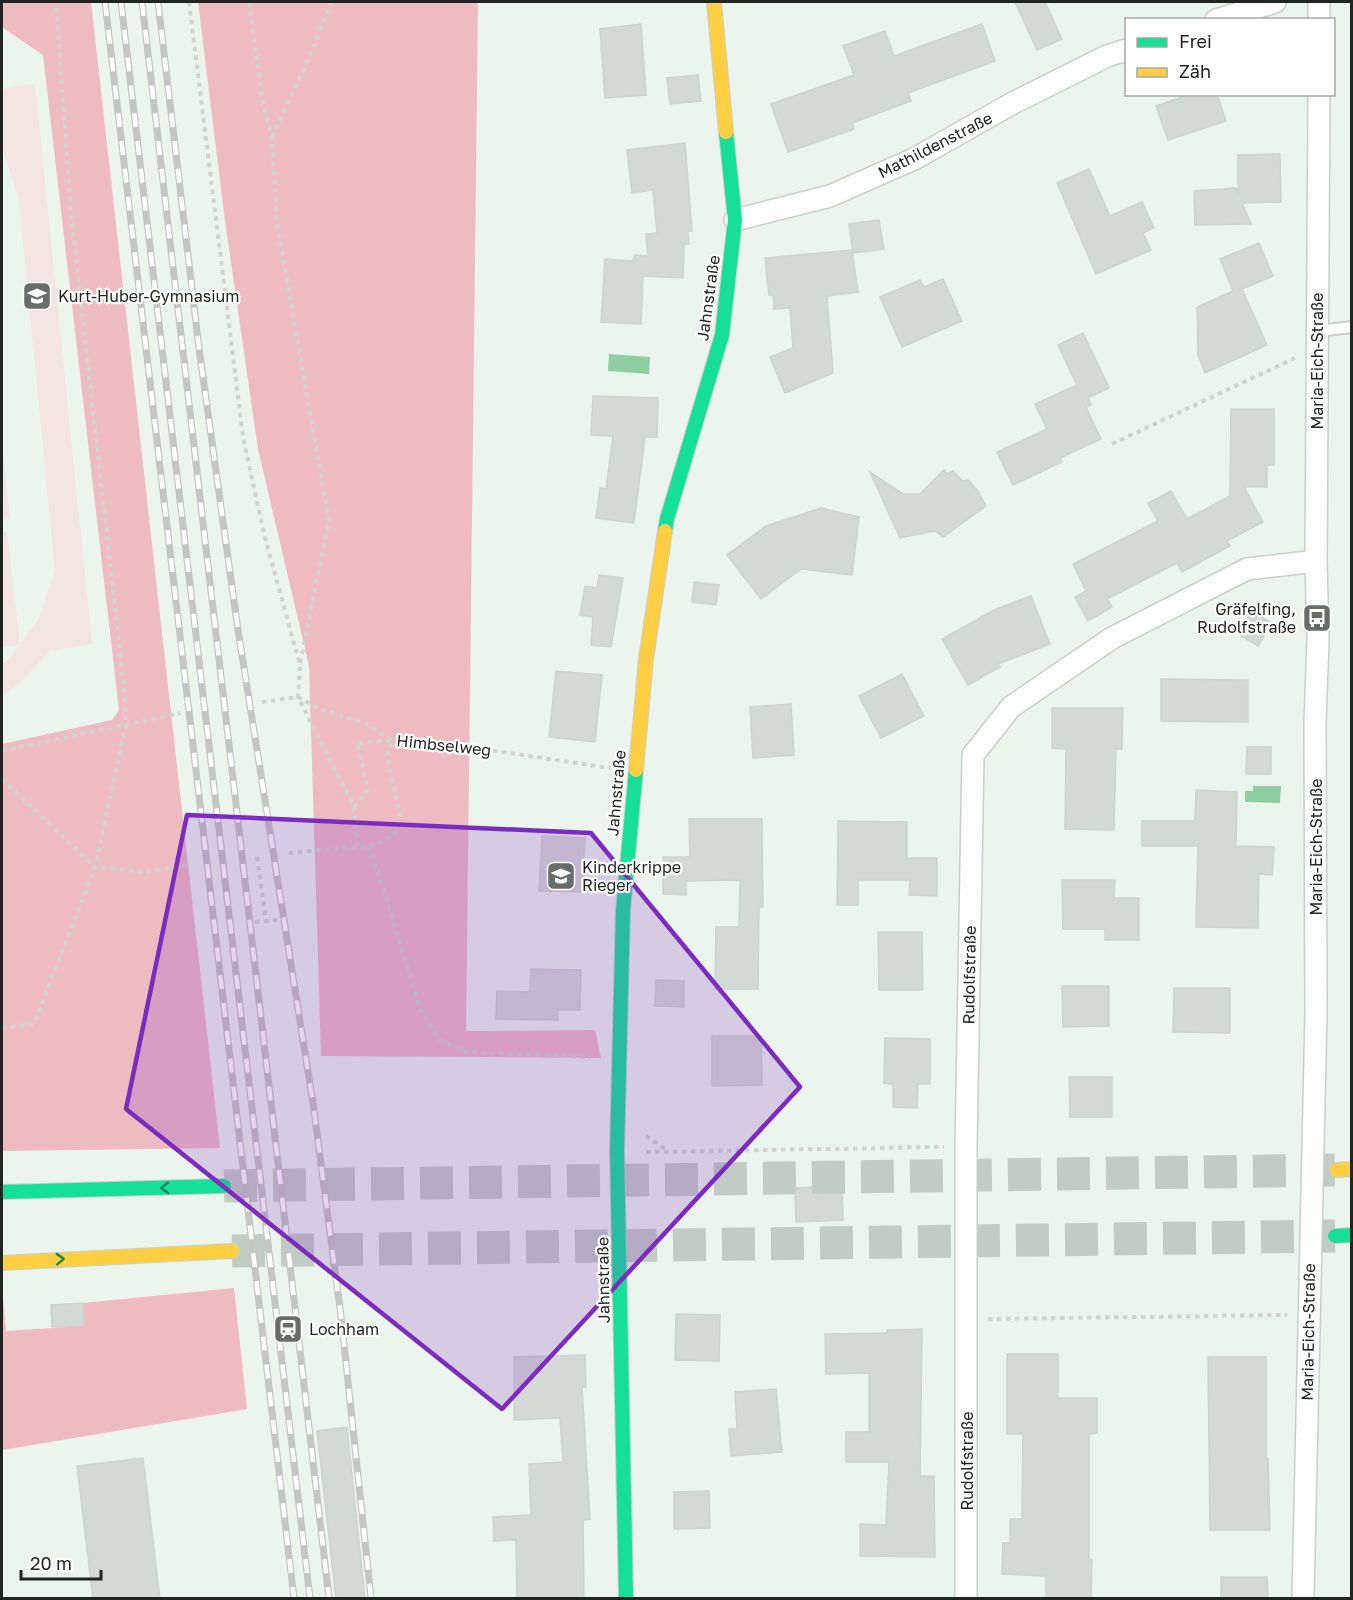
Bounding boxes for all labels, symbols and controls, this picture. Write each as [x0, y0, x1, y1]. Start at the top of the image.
legend [1125, 18, 1335, 96]
text: Frei [1179, 30, 1212, 52]
text: Zäh [1179, 60, 1211, 82]
street label: Mathildenstraße [874, 108, 996, 182]
street label: Jahnstraße [692, 254, 724, 342]
school or university icon: Kurt-Huber-Gymnasium [21, 280, 53, 312]
place label: Kurt-Huber-Gymnasium [58, 286, 239, 306]
street label: Maria-Eich-Straße [1307, 292, 1327, 430]
place label: Gräfelfing, Rudolfstraße [1197, 599, 1296, 637]
bus stop icon: Gräfelfing, Rudolfstraße [1301, 602, 1333, 634]
street label: Himbselweg [396, 730, 492, 760]
street label: Jahnstraße [602, 749, 630, 837]
street label: Maria-Eich-Straße [1306, 778, 1326, 916]
place label: Kinderkrippe Rieger [582, 857, 681, 895]
school or university icon: Kinderkrippe Rieger [545, 860, 577, 892]
street label: Rudolfstraße [958, 925, 980, 1025]
one-way arrow [161, 1181, 170, 1194]
street label: Jahnstraße [592, 1237, 614, 1323]
one-way arrow [55, 1253, 64, 1266]
street label: Maria-Eich-Straße [1297, 1263, 1319, 1401]
station icon: Lochham [272, 1313, 304, 1345]
place label: Lochham [309, 1319, 379, 1339]
street label: Rudolfstraße [957, 1412, 977, 1510]
scale bar [21, 1543, 100, 1581]
text: 20 m [30, 1552, 72, 1574]

